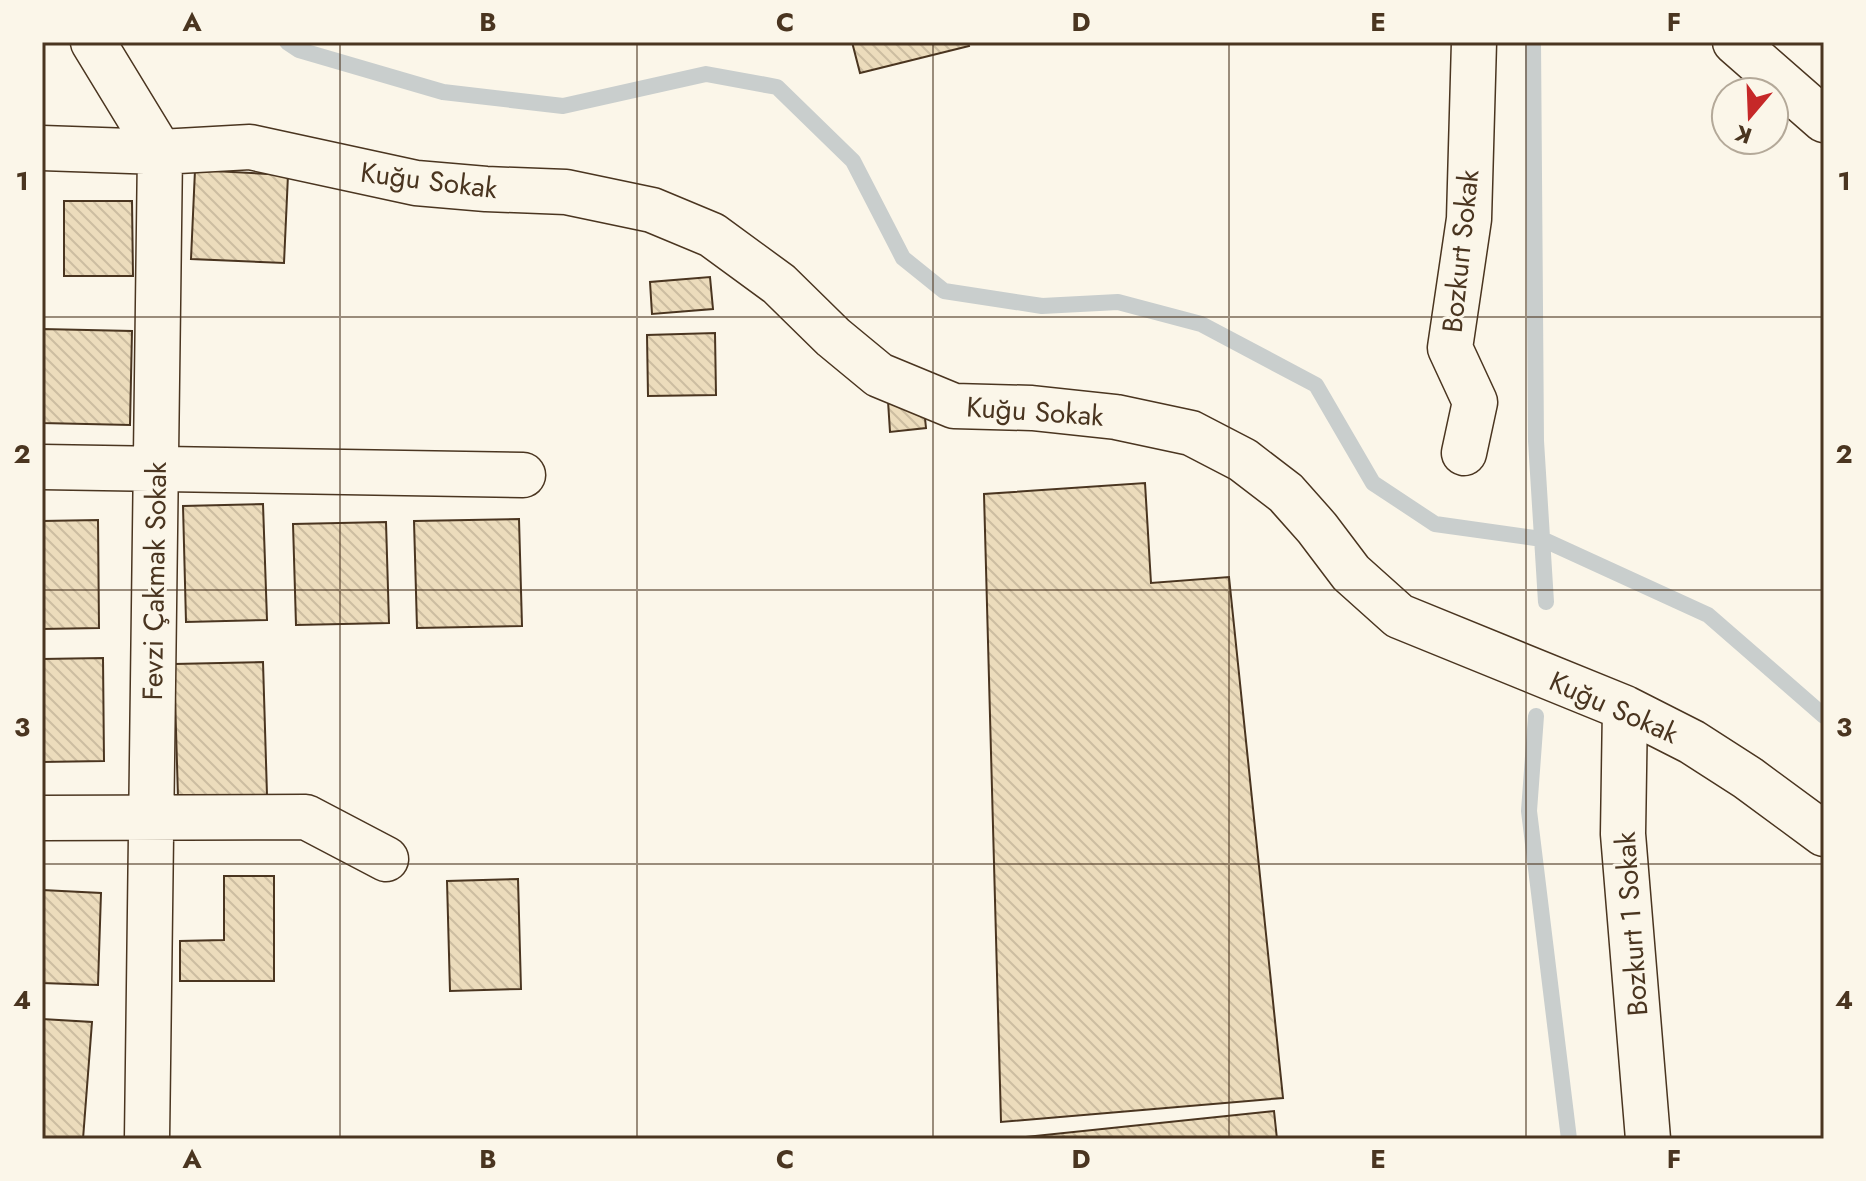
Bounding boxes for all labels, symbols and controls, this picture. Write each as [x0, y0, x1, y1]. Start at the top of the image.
text: A [181, 3, 202, 41]
text: B [479, 3, 497, 41]
text: C [776, 3, 794, 41]
text: D [1071, 3, 1091, 41]
text: E [1370, 3, 1386, 41]
text: F [1667, 3, 1681, 41]
north arrow [1710, 76, 1790, 156]
text: K [1730, 117, 1756, 153]
street label: Kuğu Sokak [358, 152, 500, 209]
text: 1 [15, 162, 29, 200]
text: 1 [1837, 162, 1851, 200]
street label: Bozkurt Sokak [1432, 167, 1490, 335]
street label: Kuğu Sokak [965, 386, 1106, 437]
text: 2 [13, 435, 31, 473]
text: 2 [1835, 435, 1853, 473]
street label: Fevzi Çakmak Sokak [132, 461, 177, 701]
street label: Kuğu Sokak [1543, 661, 1686, 754]
text: 3 [14, 708, 30, 746]
text: 3 [1836, 708, 1852, 746]
street label: Bozkurt 1 Sokak [1605, 830, 1658, 1017]
text: 4 [13, 981, 31, 1019]
text: 4 [1835, 981, 1853, 1019]
text: A [181, 1140, 202, 1178]
text: B [479, 1140, 497, 1178]
text: C [776, 1140, 794, 1178]
text: D [1071, 1140, 1091, 1178]
text: E [1370, 1140, 1386, 1178]
text: F [1667, 1140, 1681, 1178]

